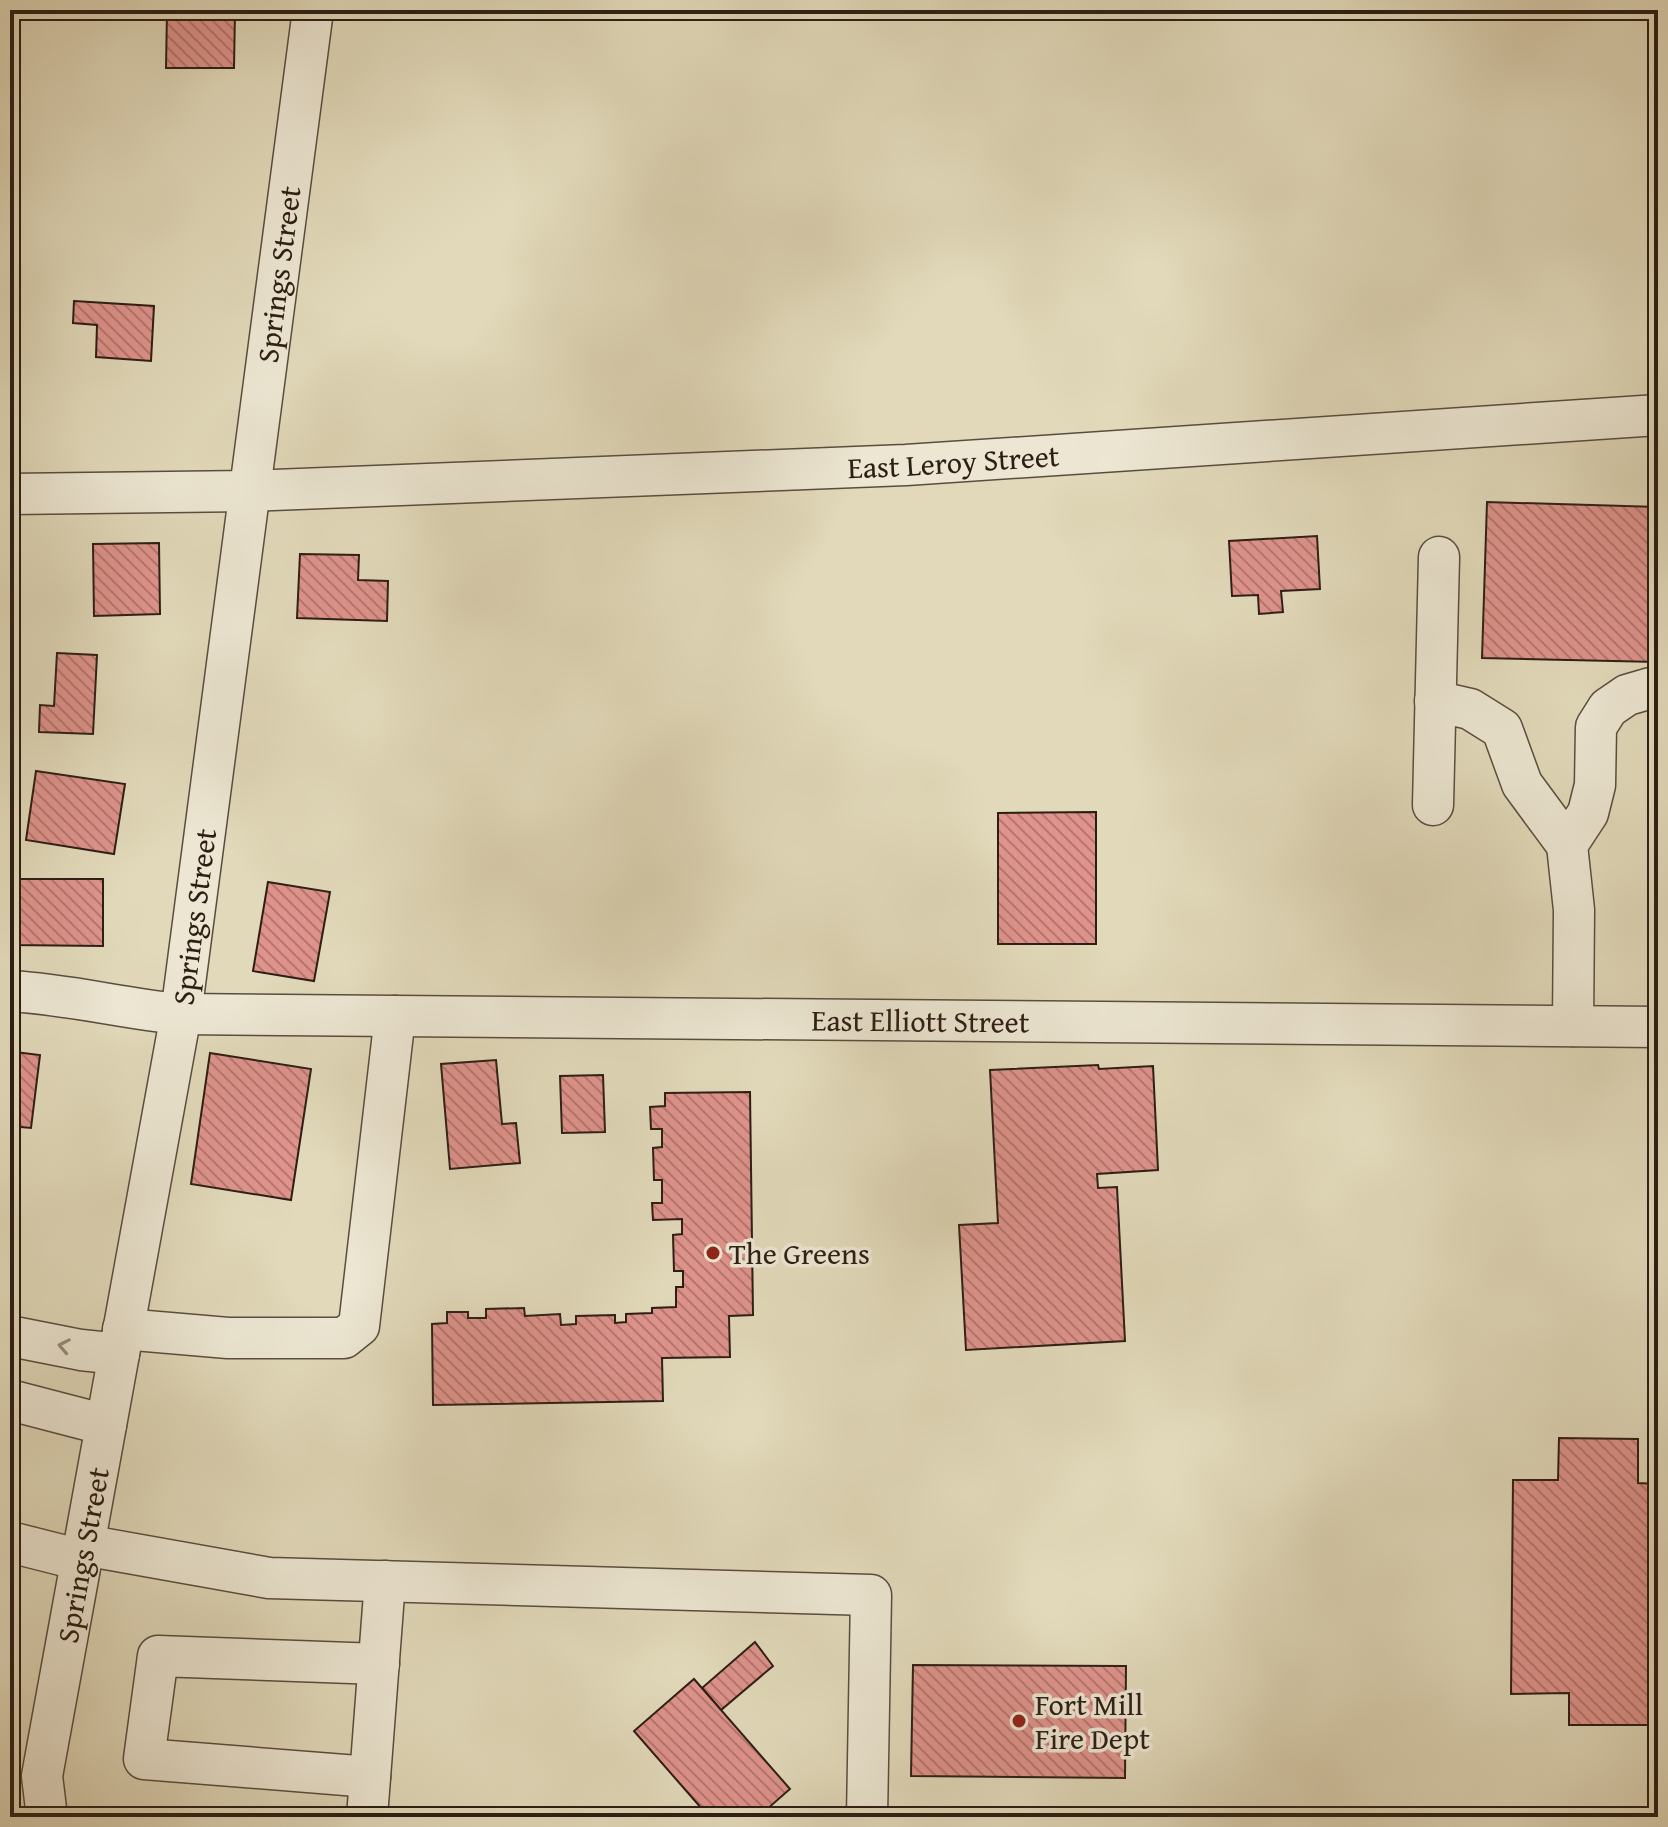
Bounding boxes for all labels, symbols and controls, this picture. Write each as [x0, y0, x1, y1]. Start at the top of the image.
street label: Springs Street [245, 183, 312, 365]
street label: East Leroy Street [847, 433, 1061, 489]
street label: Springs Street [160, 825, 227, 1008]
street label: East Elliott Street [811, 998, 1030, 1043]
place label: The Greens [729, 1231, 870, 1275]
marker: The Greens [704, 1244, 722, 1262]
one-way arrow [57, 1339, 71, 1356]
street label: Springs Street [45, 1463, 120, 1646]
place label: Fort Mill Fire Dept [1035, 1682, 1150, 1760]
marker: Fort Mill Fire Dept [1010, 1712, 1028, 1730]

